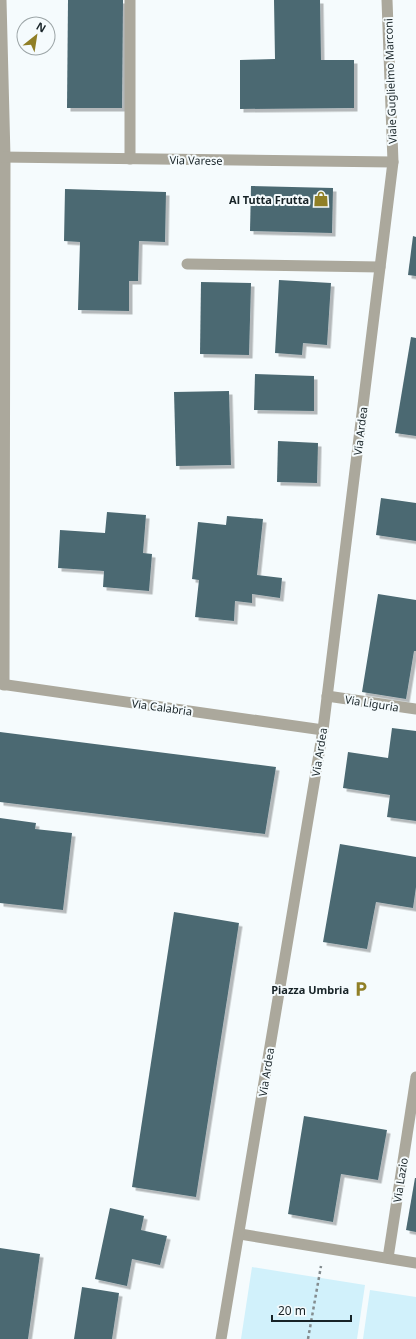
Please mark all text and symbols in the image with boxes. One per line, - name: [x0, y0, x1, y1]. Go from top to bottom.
- north arrow: [16, 16, 56, 56]
- text: N: [34, 18, 49, 36]
- street label: Viale Guglielmo Marconi: [380, 18, 400, 144]
- street label: Via Varese: [169, 152, 223, 168]
- shop icon: Al Tutta Frutta: [312, 190, 330, 208]
- place label: Al Tutta Frutta: [229, 192, 309, 207]
- street label: Via Ardea: [350, 406, 370, 456]
- street label: Via Liguria: [344, 691, 400, 715]
- street label: Via Calabria: [131, 695, 193, 719]
- street label: Via Ardea: [308, 727, 330, 777]
- parking icon: Piazza Umbria: [352, 980, 370, 998]
- place label: Piazza Umbria: [271, 982, 349, 997]
- street label: Via Ardea: [255, 1047, 277, 1097]
- street label: Via Lazio: [389, 1156, 411, 1203]
- scale bar: [272, 1297, 351, 1323]
- text: 20 m: [278, 1302, 306, 1319]

